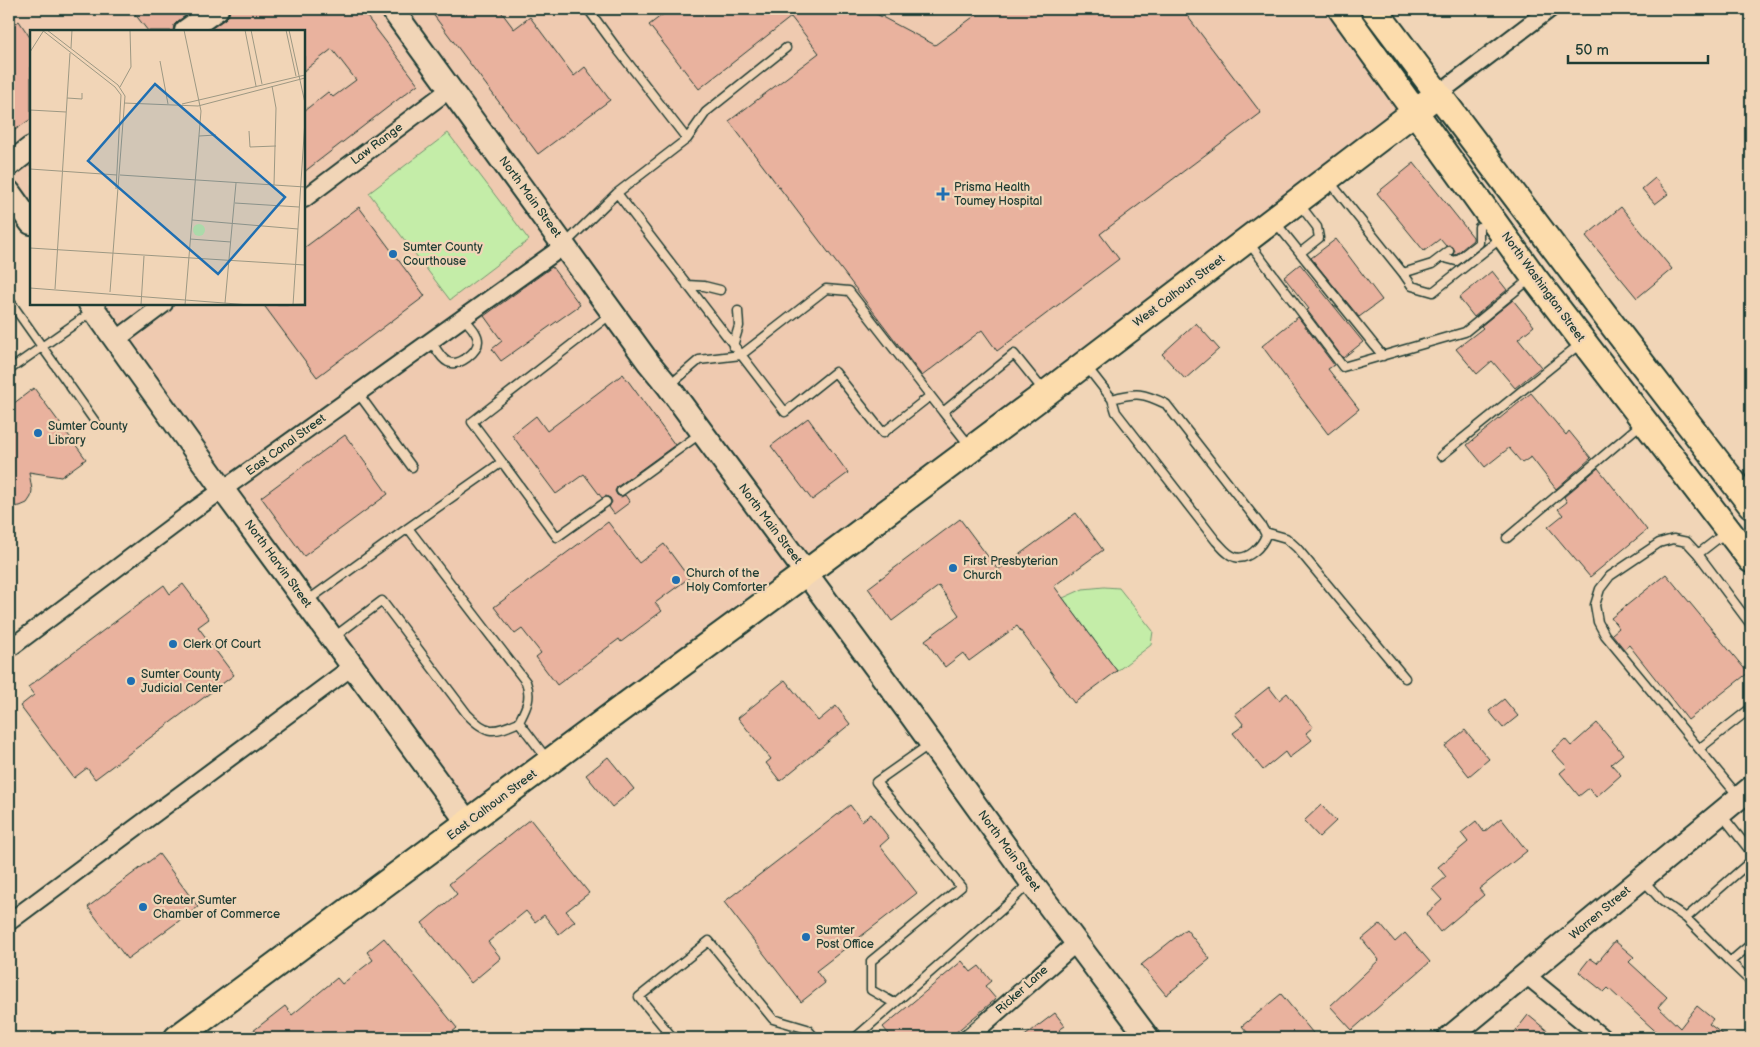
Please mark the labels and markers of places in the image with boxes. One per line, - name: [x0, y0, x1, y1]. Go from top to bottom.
- place label: Prisma Health Toumey Hospital: [954, 180, 1042, 209]
- marker: Prisma Health Toumey Hospital: [936, 187, 950, 201]
- place label: Sumter County Courthouse: [403, 240, 483, 269]
- marker: Sumter County Courthouse: [387, 248, 399, 260]
- place label: Sumter County Library: [48, 419, 128, 448]
- marker: Sumter County Library: [32, 427, 44, 439]
- place label: First Presbyterian Church: [963, 554, 1058, 583]
- marker: First Presbyterian Church: [947, 562, 959, 574]
- place label: Church of the Holy Comforter: [686, 566, 768, 595]
- marker: Church of the Holy Comforter: [670, 574, 682, 586]
- place label: Clerk Of Court: [183, 637, 261, 652]
- marker: Clerk Of Court: [167, 638, 179, 650]
- place label: Sumter County Judicial Center: [141, 667, 223, 696]
- marker: Sumter County Judicial Center: [125, 675, 137, 687]
- place label: Greater Sumter Chamber of Commerce: [153, 893, 280, 922]
- marker: Greater Sumter Chamber of Commerce: [137, 901, 149, 913]
- place label: Sumter Post Office: [816, 923, 874, 952]
- marker: Sumter Post Office: [800, 931, 812, 943]

